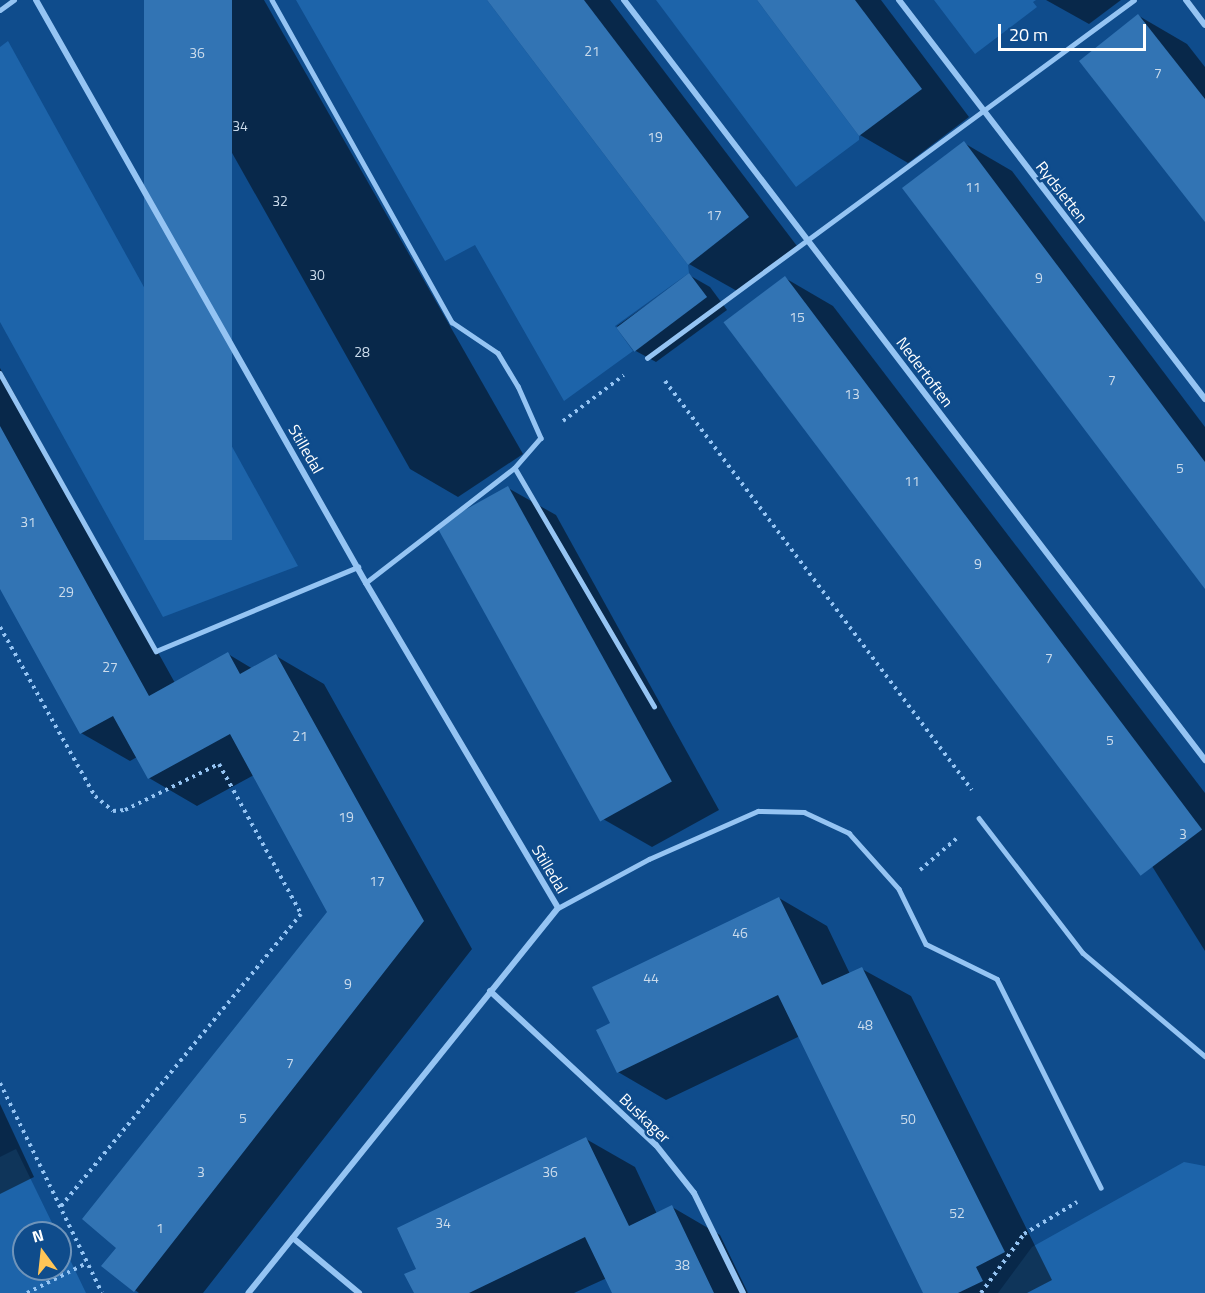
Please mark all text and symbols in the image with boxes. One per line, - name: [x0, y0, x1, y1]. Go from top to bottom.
- scale bar: [1001, 12, 1150, 50]
- text: 20 m: [1009, 21, 1048, 48]
- house number: 21: [584, 43, 600, 59]
- house number: 36: [189, 45, 205, 61]
- house number: 7: [1154, 65, 1162, 81]
- house number: 34: [232, 118, 248, 134]
- house number: 19: [647, 129, 663, 145]
- street label: Rydsletten: [1032, 157, 1092, 227]
- house number: 11: [965, 179, 981, 195]
- house number: 32: [272, 193, 288, 209]
- house number: 17: [706, 207, 722, 223]
- house number: 30: [309, 267, 325, 283]
- house number: 9: [1035, 270, 1043, 286]
- house number: 15: [789, 309, 805, 325]
- street label: Nedertoften: [892, 333, 958, 411]
- house number: 28: [354, 344, 370, 360]
- house number: 7: [1108, 372, 1116, 388]
- house number: 13: [844, 386, 860, 402]
- street label: Stilledal: [284, 421, 328, 477]
- house number: 5: [1176, 460, 1184, 476]
- house number: 11: [904, 473, 920, 489]
- house number: 31: [20, 514, 36, 530]
- house number: 9: [974, 556, 982, 572]
- house number: 29: [58, 584, 74, 600]
- house number: 7: [1045, 650, 1053, 666]
- house number: 27: [102, 659, 118, 675]
- house number: 21: [292, 728, 308, 744]
- house number: 5: [1106, 732, 1114, 748]
- house number: 19: [338, 809, 354, 825]
- house number: 3: [1179, 826, 1187, 842]
- street label: Stilledal: [528, 841, 572, 897]
- house number: 17: [369, 873, 385, 889]
- house number: 46: [732, 925, 748, 941]
- house number: 44: [643, 970, 659, 986]
- house number: 9: [344, 976, 352, 992]
- house number: 48: [857, 1017, 873, 1033]
- house number: 7: [286, 1055, 294, 1071]
- street label: Buskager: [616, 1089, 674, 1147]
- house number: 5: [239, 1110, 247, 1126]
- house number: 50: [900, 1111, 916, 1127]
- house number: 3: [197, 1164, 205, 1180]
- house number: 36: [542, 1164, 558, 1180]
- house number: 52: [949, 1205, 965, 1221]
- house number: 34: [435, 1215, 451, 1231]
- house number: 1: [156, 1220, 164, 1236]
- north arrow: [12, 1221, 72, 1281]
- text: N: [29, 1223, 46, 1249]
- house number: 38: [674, 1257, 690, 1273]

